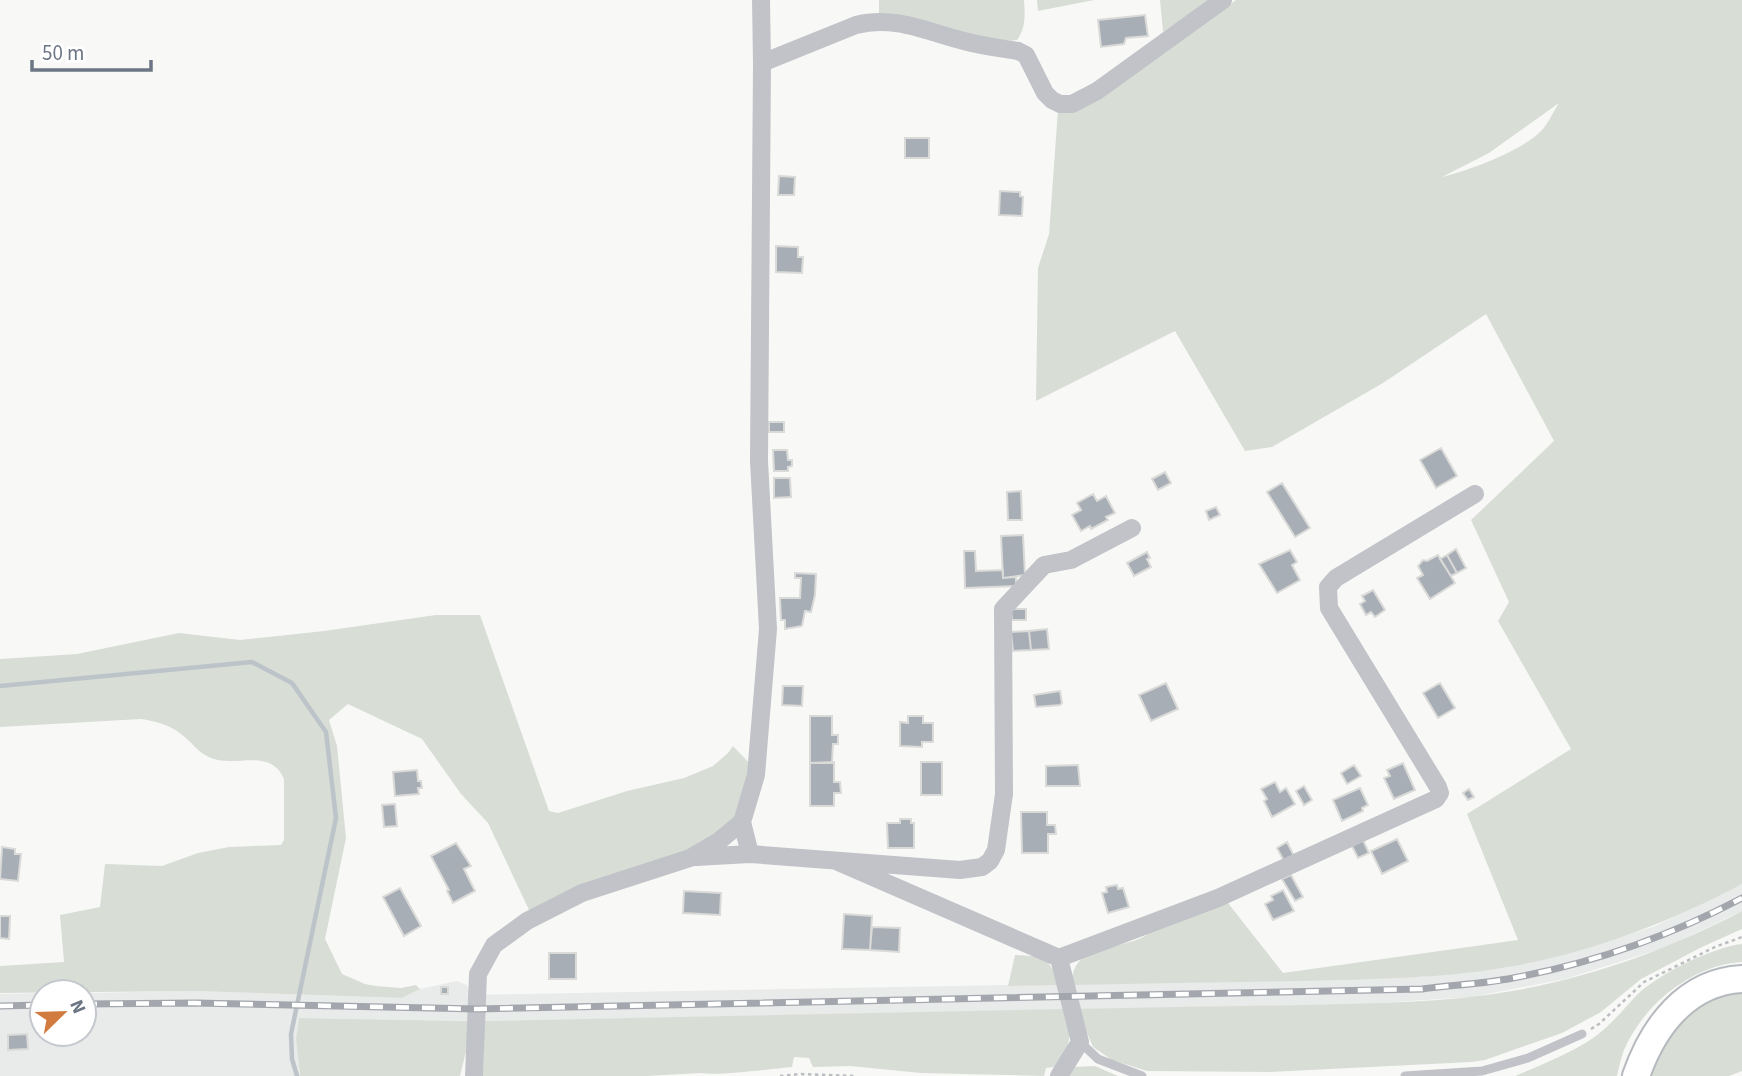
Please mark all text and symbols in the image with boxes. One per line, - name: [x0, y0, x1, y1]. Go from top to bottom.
- scale bar: [32, 28, 150, 72]
- text: 50 m: [42, 38, 84, 68]
- north arrow: [28, 978, 98, 1048]
- text: N: [62, 996, 92, 1018]

